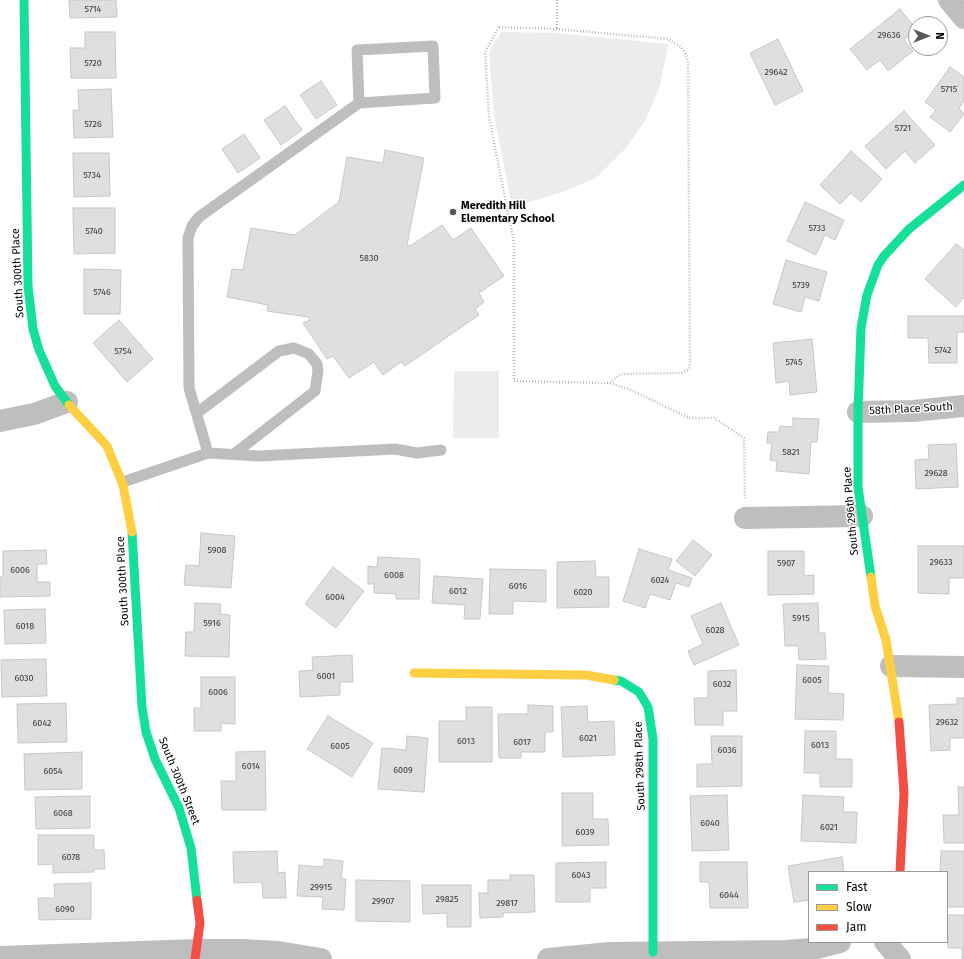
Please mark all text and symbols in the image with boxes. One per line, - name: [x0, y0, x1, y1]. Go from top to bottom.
- house number: 5714: [85, 4, 101, 14]
- north arrow: [908, 16, 948, 56]
- house number: 29636: [877, 30, 901, 40]
- text: N: [933, 32, 946, 40]
- house number: 5720: [84, 58, 102, 68]
- house number: 29642: [765, 67, 787, 77]
- house number: 5715: [941, 84, 957, 94]
- house number: 5726: [84, 119, 102, 129]
- house number: 5721: [895, 123, 911, 133]
- house number: 5734: [83, 170, 101, 180]
- place label: Meredith Hill Elementary School: [461, 199, 555, 225]
- marker: Meredith Hill Elementary School: [448, 207, 458, 217]
- house number: 5733: [808, 223, 826, 233]
- house number: 5740: [85, 226, 103, 236]
- street label: South 300th Place: [9, 228, 27, 318]
- house number: 5830: [360, 253, 378, 263]
- house number: 5739: [792, 280, 810, 290]
- house number: 5746: [93, 287, 111, 297]
- house number: 5742: [935, 345, 951, 355]
- house number: 5754: [114, 346, 132, 356]
- house number: 5745: [785, 357, 803, 367]
- street label: 58th Place South: [869, 400, 953, 418]
- house number: 5821: [782, 447, 800, 457]
- street label: South 296th Place: [841, 466, 861, 556]
- house number: 29628: [924, 468, 948, 478]
- street label: South 300th Place: [114, 536, 132, 626]
- house number: 5908: [207, 545, 227, 555]
- house number: 29633: [930, 557, 952, 567]
- house number: 5907: [777, 558, 795, 568]
- house number: 6006: [10, 565, 30, 575]
- house number: 6008: [384, 570, 404, 580]
- house number: 6024: [651, 575, 669, 585]
- house number: 6016: [509, 581, 527, 591]
- house number: 6012: [449, 586, 467, 596]
- house number: 6020: [573, 587, 593, 597]
- house number: 6004: [325, 592, 345, 602]
- house number: 5915: [792, 613, 810, 623]
- house number: 5916: [203, 618, 221, 628]
- house number: 6018: [16, 621, 34, 631]
- house number: 6028: [705, 625, 725, 635]
- house number: 6001: [317, 671, 335, 681]
- house number: 6030: [14, 673, 34, 683]
- house number: 6005: [802, 675, 822, 685]
- house number: 6032: [713, 679, 731, 689]
- house number: 6006: [208, 687, 228, 697]
- house number: 29632: [936, 717, 958, 727]
- house number: 6042: [33, 718, 51, 728]
- street label: South 298th Place: [632, 721, 648, 811]
- house number: 6021: [579, 733, 597, 743]
- street label: South 300th Street: [155, 735, 203, 827]
- house number: 6013: [457, 736, 475, 746]
- house number: 6017: [513, 737, 531, 747]
- house number: 6013: [811, 740, 829, 750]
- house number: 6005: [330, 741, 350, 751]
- house number: 6036: [717, 745, 737, 755]
- house number: 6014: [242, 761, 260, 771]
- house number: 6009: [393, 765, 413, 775]
- house number: 6054: [43, 766, 63, 776]
- house number: 6068: [53, 808, 73, 818]
- house number: 6040: [700, 818, 720, 828]
- house number: 6021: [820, 822, 838, 832]
- house number: 6039: [576, 827, 594, 837]
- house number: 6078: [62, 852, 80, 862]
- house number: 6043: [572, 870, 590, 880]
- legend: [808, 871, 948, 943]
- text: Fast: [846, 880, 868, 894]
- house number: 29915: [310, 882, 332, 892]
- house number: 6044: [719, 890, 739, 900]
- house number: 29825: [436, 894, 458, 904]
- house number: 29907: [372, 896, 394, 906]
- house number: 29817: [496, 898, 518, 908]
- text: Slow: [846, 900, 872, 914]
- house number: 6090: [55, 904, 75, 914]
- text: Jam: [846, 920, 866, 934]

